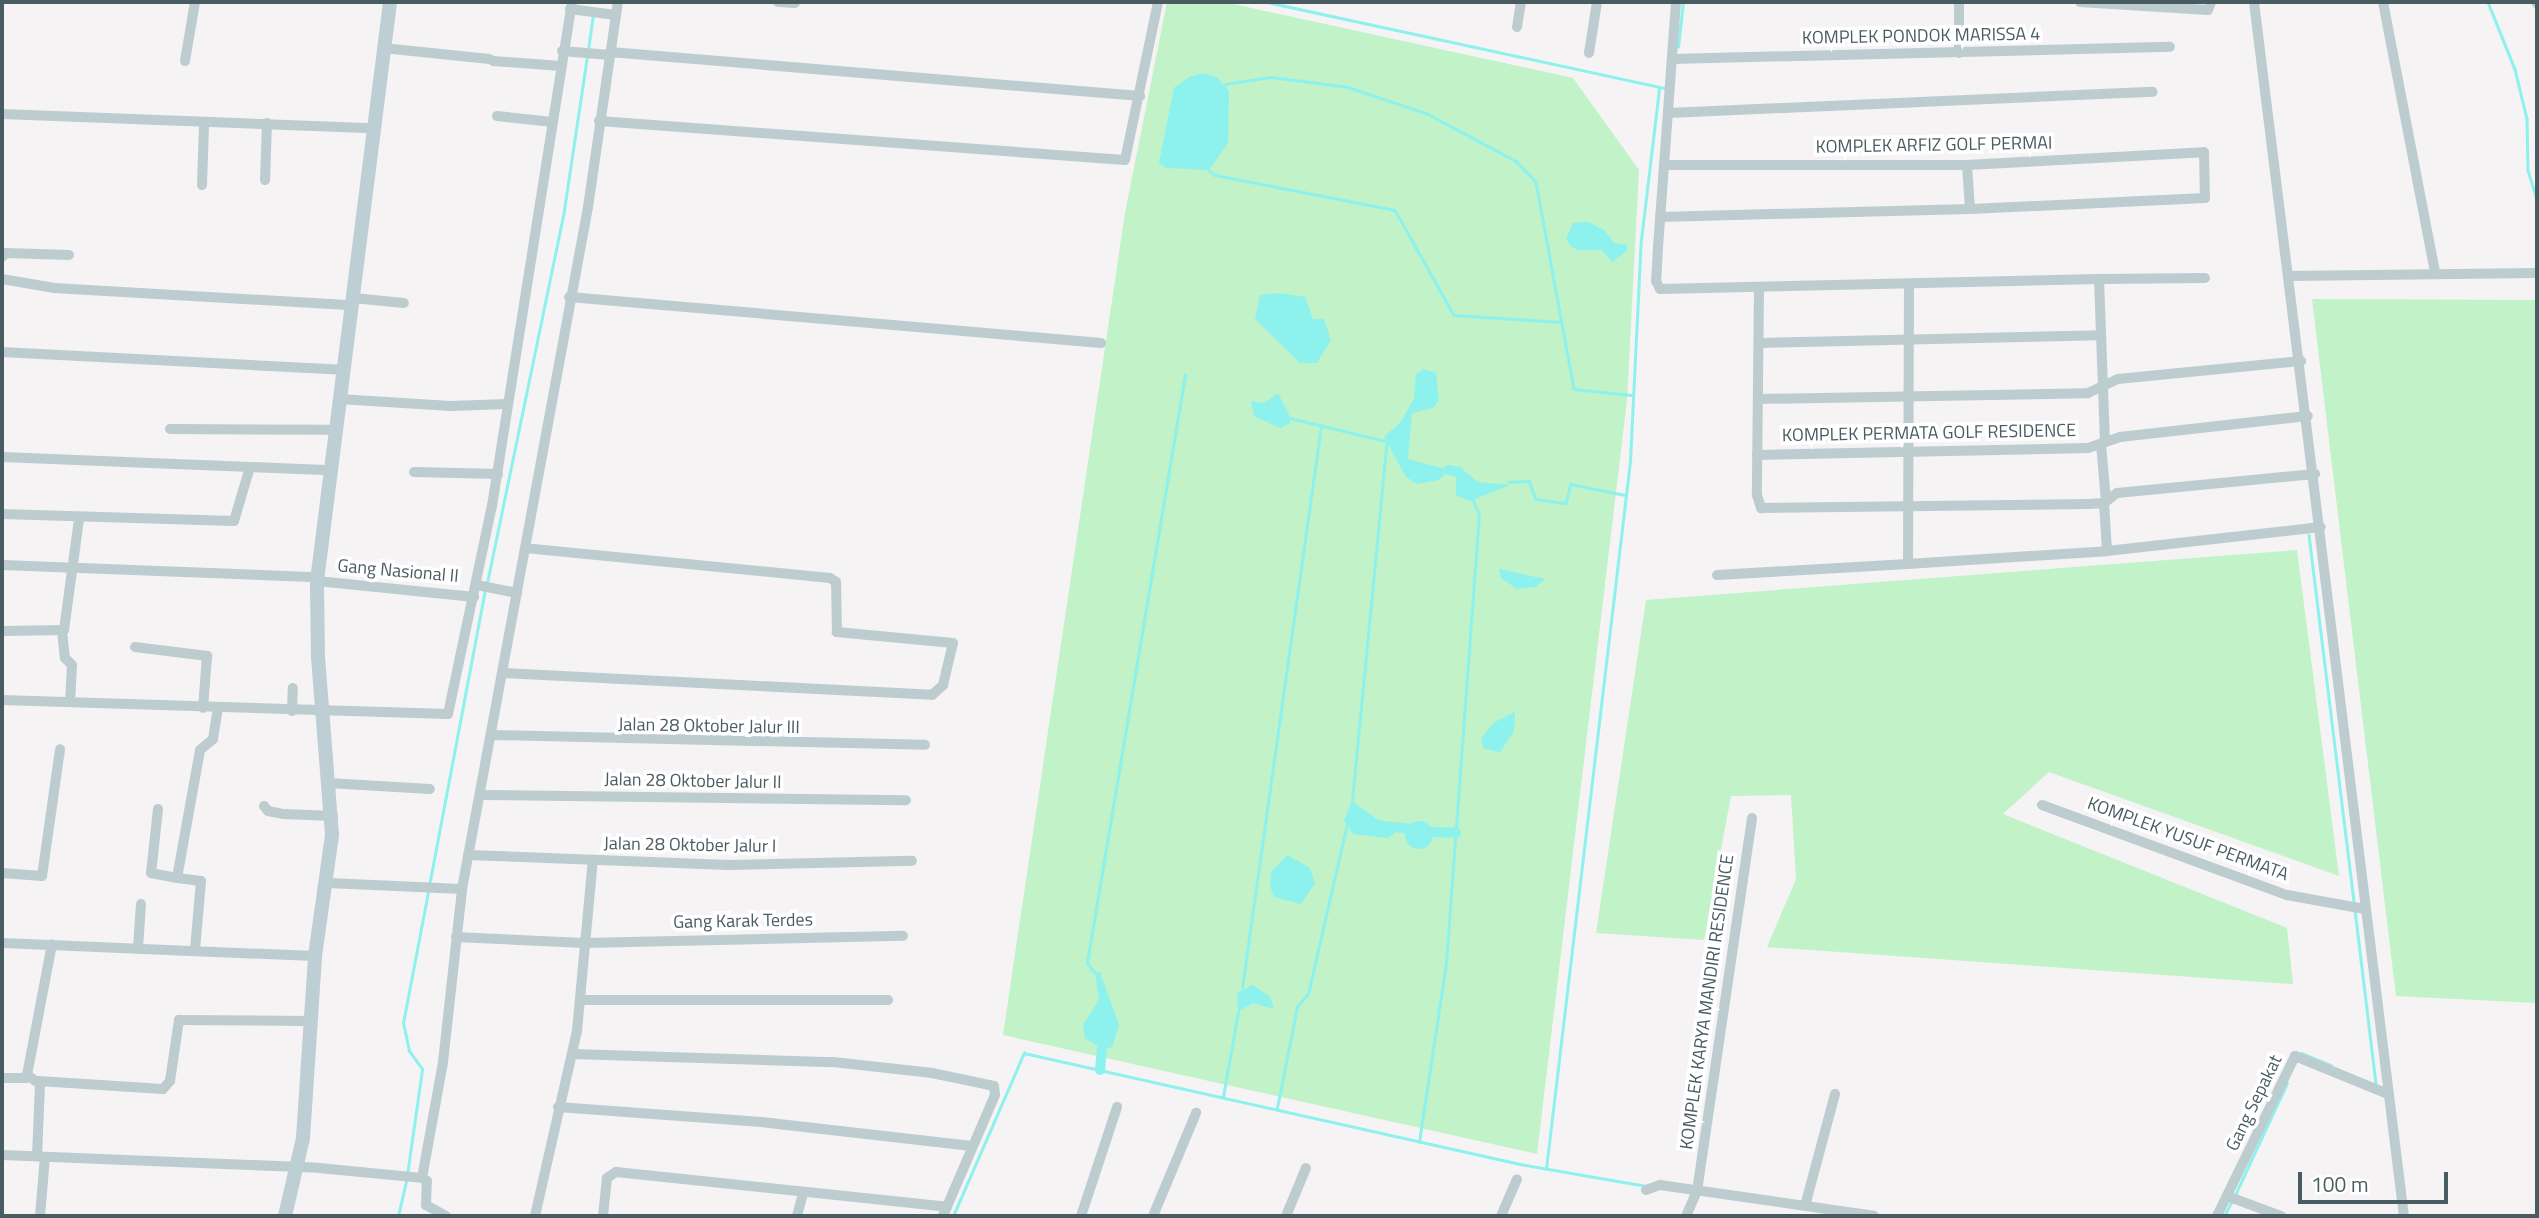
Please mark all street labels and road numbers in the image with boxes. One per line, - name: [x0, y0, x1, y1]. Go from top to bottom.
- street label: KOMPLEK PONDOK MARISSA 4: [1802, 23, 2040, 49]
- street label: KOMPLEK ARFIZ GOLF PERMAI: [1815, 132, 2053, 158]
- street label: KOMPLEK PERMATA GOLF RESIDENCE: [1782, 420, 2076, 446]
- street label: Gang Nasional II: [336, 555, 460, 587]
- street label: Jalan 28 Oktober Jalur III: [618, 714, 800, 738]
- street label: Jalan 28 Oktober Jalur II: [604, 769, 782, 793]
- street label: KOMPLEK YUSUF PERMATA: [2084, 793, 2292, 885]
- street label: Jalan 28 Oktober Jalur I: [603, 833, 777, 857]
- street label: KOMPLEK KARYA MANDIRI RESIDENCE: [1676, 853, 1738, 1151]
- street label: Gang Karak Terdes: [673, 909, 813, 933]
- street label: Gang Sepakat: [2221, 1051, 2287, 1155]

